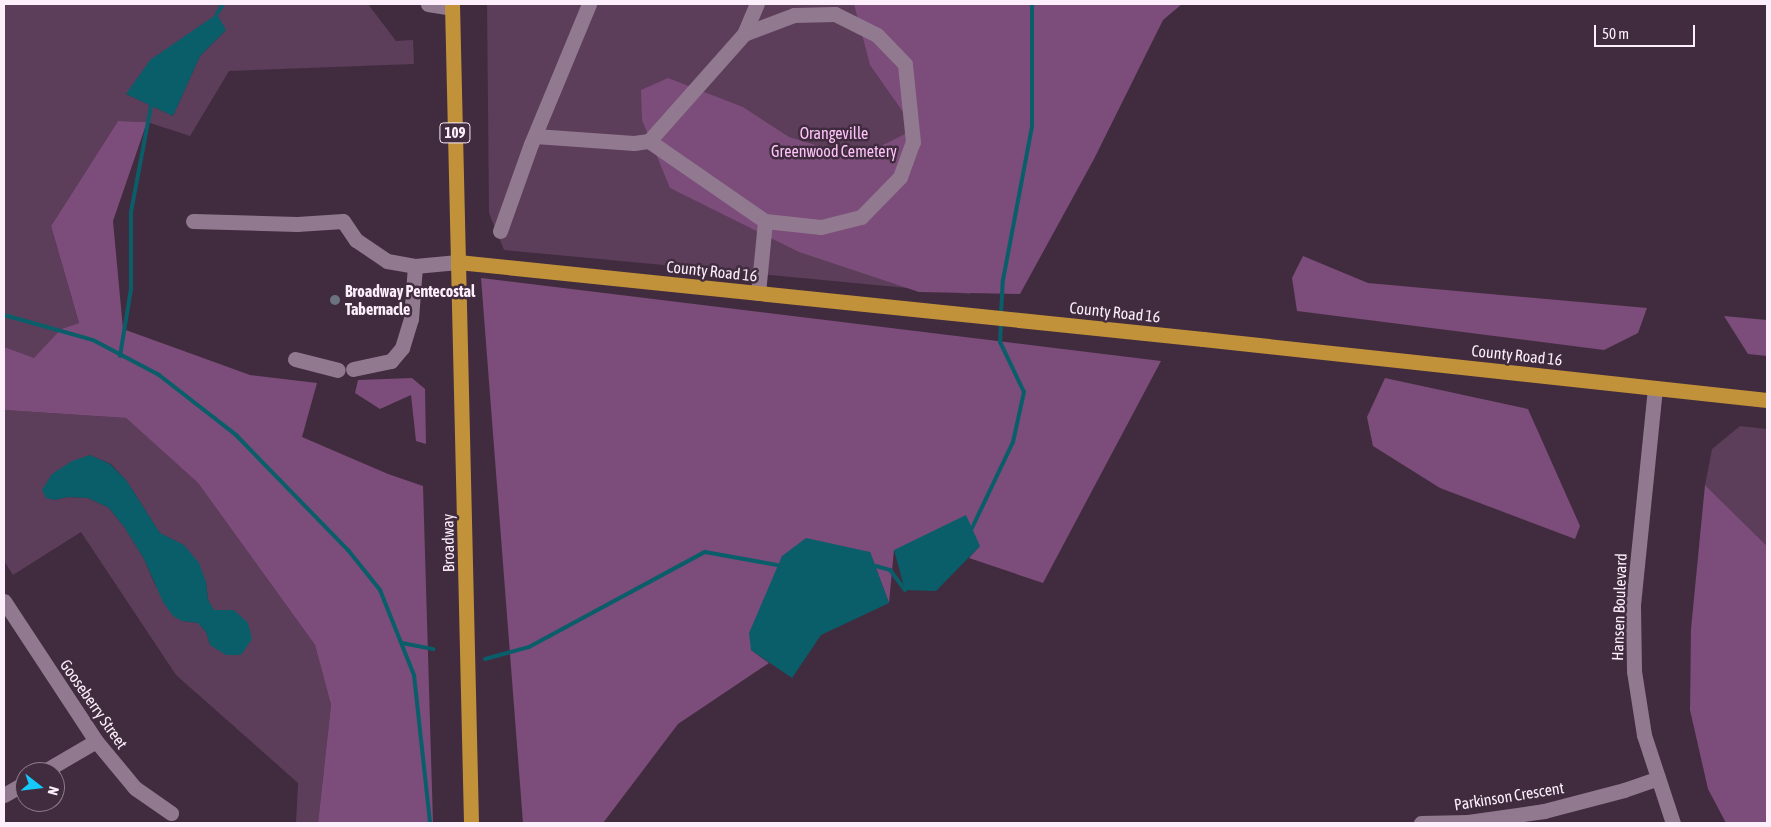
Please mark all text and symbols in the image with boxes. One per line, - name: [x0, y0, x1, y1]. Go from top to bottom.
- scale bar: [1596, 15, 1697, 47]
- text: 50 m: [1602, 25, 1629, 42]
- road number: 109: [439, 120, 471, 146]
- park label: Orangeville Greenwood Cemetery: [771, 123, 897, 161]
- street label: County Road 16: [666, 257, 758, 285]
- place label: Broadway Pentecostal Tabernacle: [345, 281, 475, 319]
- marker: Broadway Pentecostal Tabernacle: [329, 294, 341, 306]
- street label: County Road 16: [1069, 298, 1161, 326]
- street label: County Road 16: [1471, 341, 1563, 369]
- street label: Broadway: [438, 514, 458, 572]
- street label: Hansen Boulevard: [1608, 553, 1630, 661]
- street label: Gooseberry Street: [56, 656, 132, 752]
- north arrow: [15, 762, 65, 812]
- street label: Parkinson Crescent: [1453, 778, 1565, 814]
- text: N: [45, 785, 62, 797]

